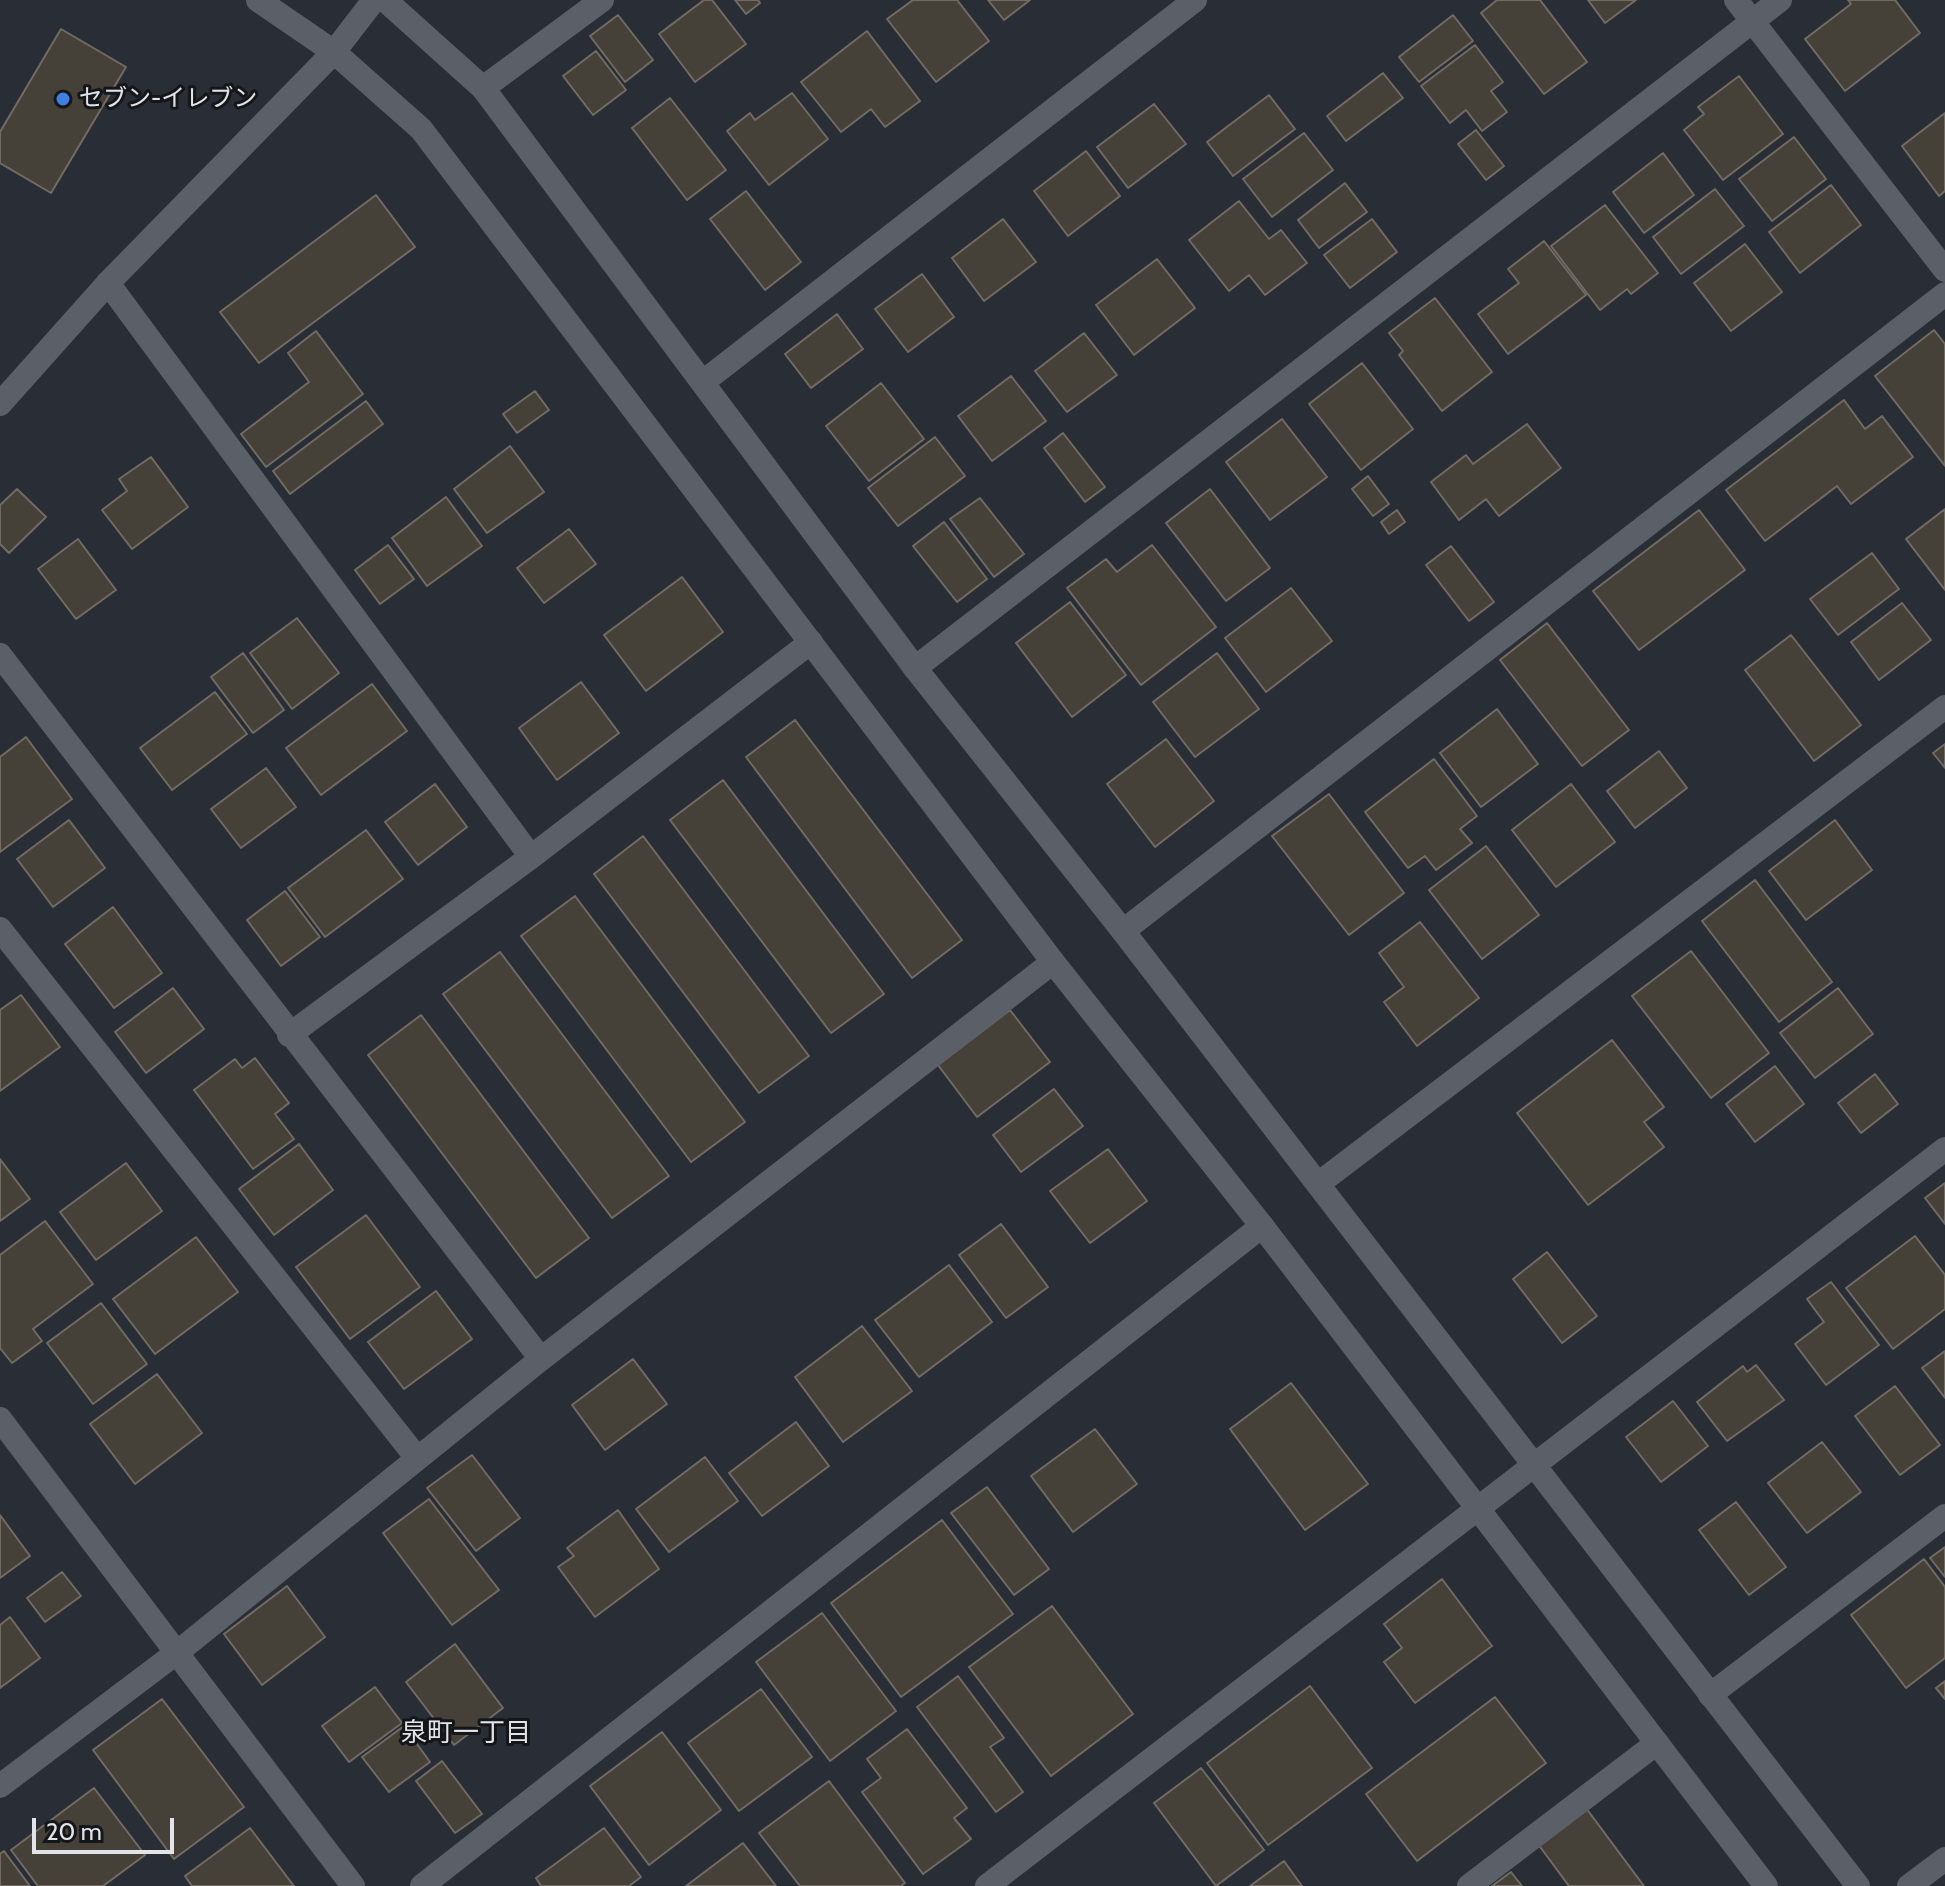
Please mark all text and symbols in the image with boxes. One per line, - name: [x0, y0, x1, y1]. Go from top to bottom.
- place label: セブン-イレブン: [79, 85, 257, 113]
- marker: セブン-イレブン: [54, 90, 72, 108]
- district label: 泉町一丁目: [401, 1717, 531, 1749]
- scale bar: [36, 1802, 178, 1852]
- text: 20 m: [46, 1817, 102, 1846]

